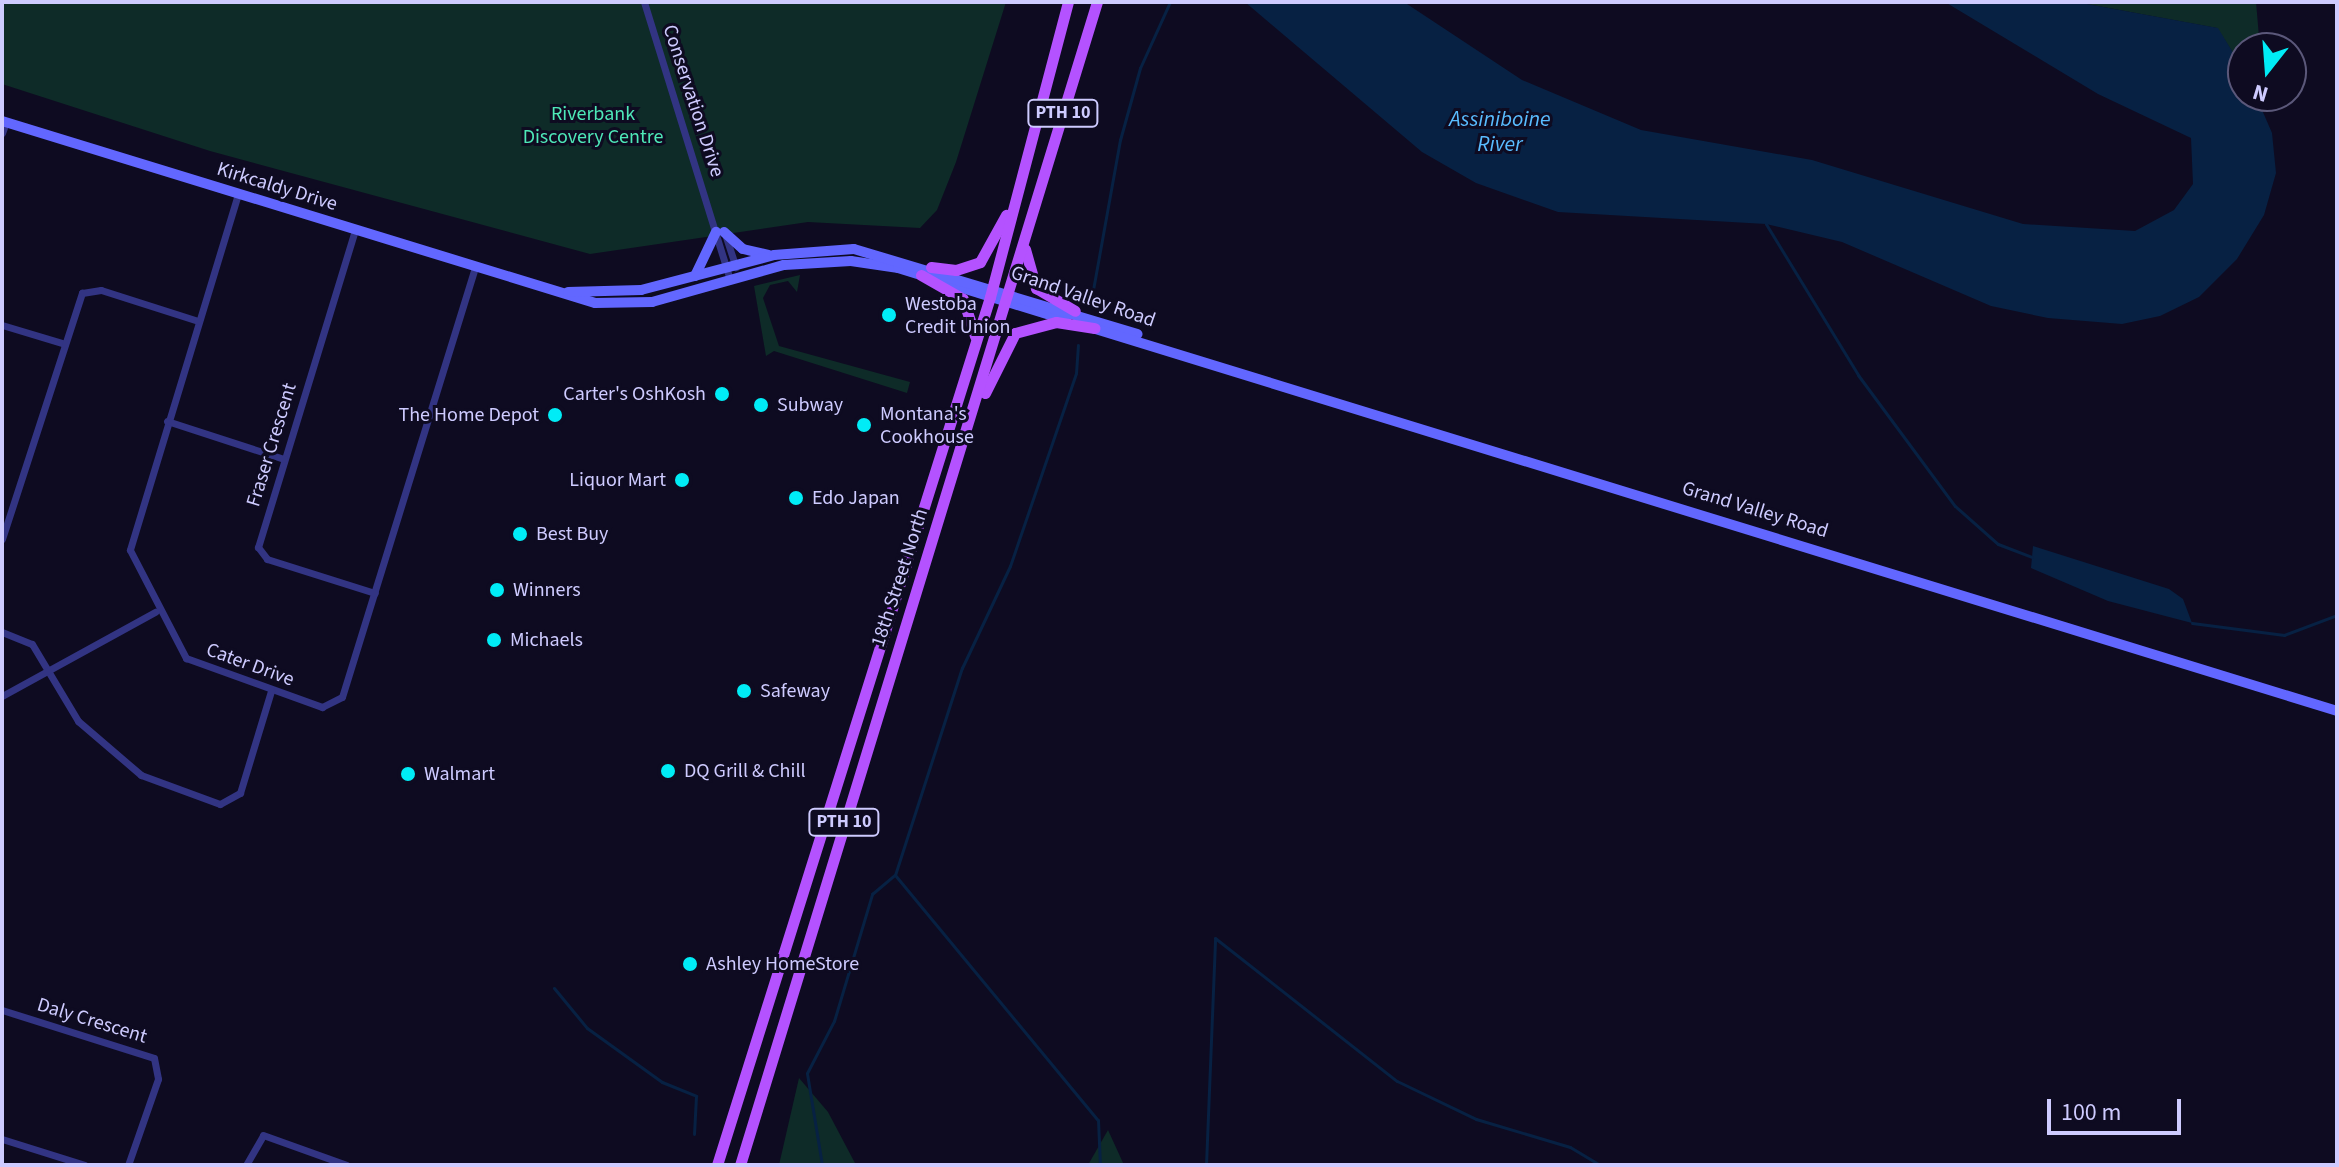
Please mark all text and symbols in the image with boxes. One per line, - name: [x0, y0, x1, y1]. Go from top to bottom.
- street label: Conservation Drive: [657, 22, 729, 180]
- north arrow: [2227, 32, 2307, 112]
- text: N: [2249, 76, 2272, 110]
- road number: PTH 10: [1027, 99, 1099, 127]
- park label: Riverbank Discovery Centre: [523, 103, 663, 150]
- water label: Assiniboine River: [1449, 106, 1551, 158]
- street label: Kirkcaldy Drive: [214, 157, 340, 217]
- street label: Grand Valley Road: [1008, 261, 1158, 333]
- place label: Westoba Credit Union: [905, 292, 1010, 339]
- marker: Westoba Credit Union: [880, 306, 898, 324]
- street label: Fraser Crescent: [242, 380, 302, 510]
- place label: Carter's OshKosh: [563, 382, 706, 406]
- marker: Carter's OshKosh: [713, 385, 731, 403]
- place label: Subway: [777, 393, 843, 417]
- marker: Subway: [752, 396, 770, 414]
- place label: Montana's Cookhouse: [880, 402, 974, 449]
- place label: The Home Depot: [399, 403, 539, 427]
- marker: The Home Depot: [546, 406, 564, 424]
- marker: Montana's Cookhouse: [855, 416, 873, 434]
- place label: Liquor Mart: [569, 468, 666, 492]
- marker: Liquor Mart: [673, 471, 691, 489]
- street label: Grand Valley Road: [1679, 476, 1831, 544]
- place label: Edo Japan: [812, 486, 900, 510]
- marker: Edo Japan: [787, 489, 805, 507]
- street label: 18th Street North: [866, 506, 934, 650]
- place label: Best Buy: [536, 522, 608, 546]
- marker: Best Buy: [511, 525, 529, 543]
- place label: Winners: [513, 578, 581, 602]
- marker: Winners: [488, 581, 506, 599]
- place label: Michaels: [510, 628, 583, 652]
- marker: Michaels: [485, 631, 503, 649]
- street label: Cater Drive: [203, 638, 297, 692]
- place label: Safeway: [760, 679, 830, 703]
- marker: Safeway: [735, 682, 753, 700]
- place label: DQ Grill & Chill: [684, 759, 806, 783]
- place label: Walmart: [424, 762, 495, 786]
- marker: DQ Grill & Chill: [659, 762, 677, 780]
- marker: Walmart: [399, 765, 417, 783]
- road number: PTH 10: [808, 808, 880, 836]
- place label: Ashley HomeStore: [706, 952, 859, 976]
- marker: Ashley HomeStore: [681, 955, 699, 973]
- street label: Daly Crescent: [34, 993, 150, 1049]
- scale bar: [2051, 1083, 2185, 1133]
- text: 100 m: [2061, 1095, 2121, 1130]

